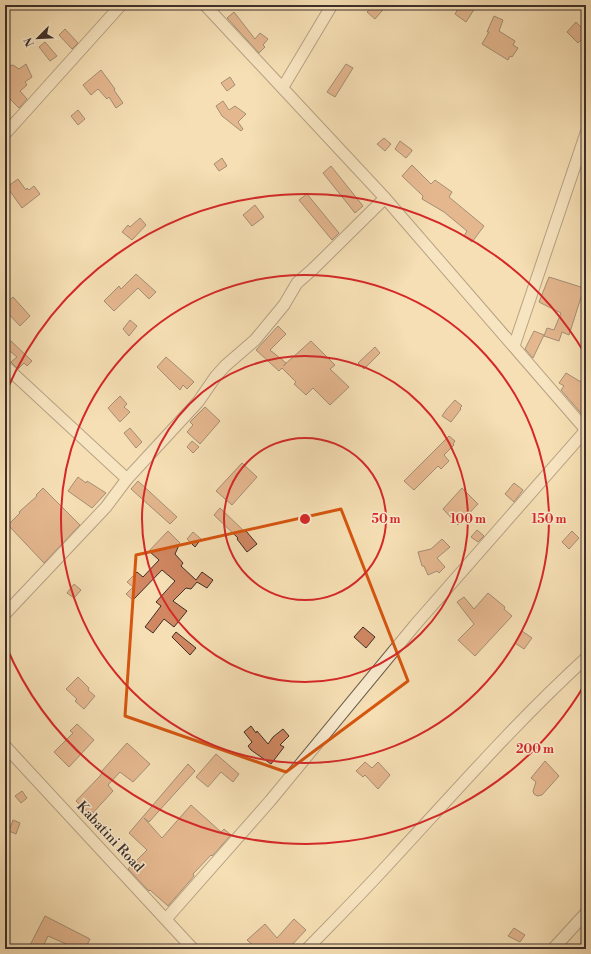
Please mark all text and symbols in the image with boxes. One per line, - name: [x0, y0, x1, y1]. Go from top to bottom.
- north arrow: [18, 18, 58, 58]
- text: N: [21, 35, 38, 48]
- centre of rings: [298, 512, 312, 526]
- text: 50 m: [371, 512, 401, 527]
- text: 100 m: [450, 512, 486, 527]
- text: 150 m: [532, 512, 566, 527]
- text: 200 m: [516, 742, 554, 757]
- street label: Kabatini Road: [72, 798, 148, 876]

